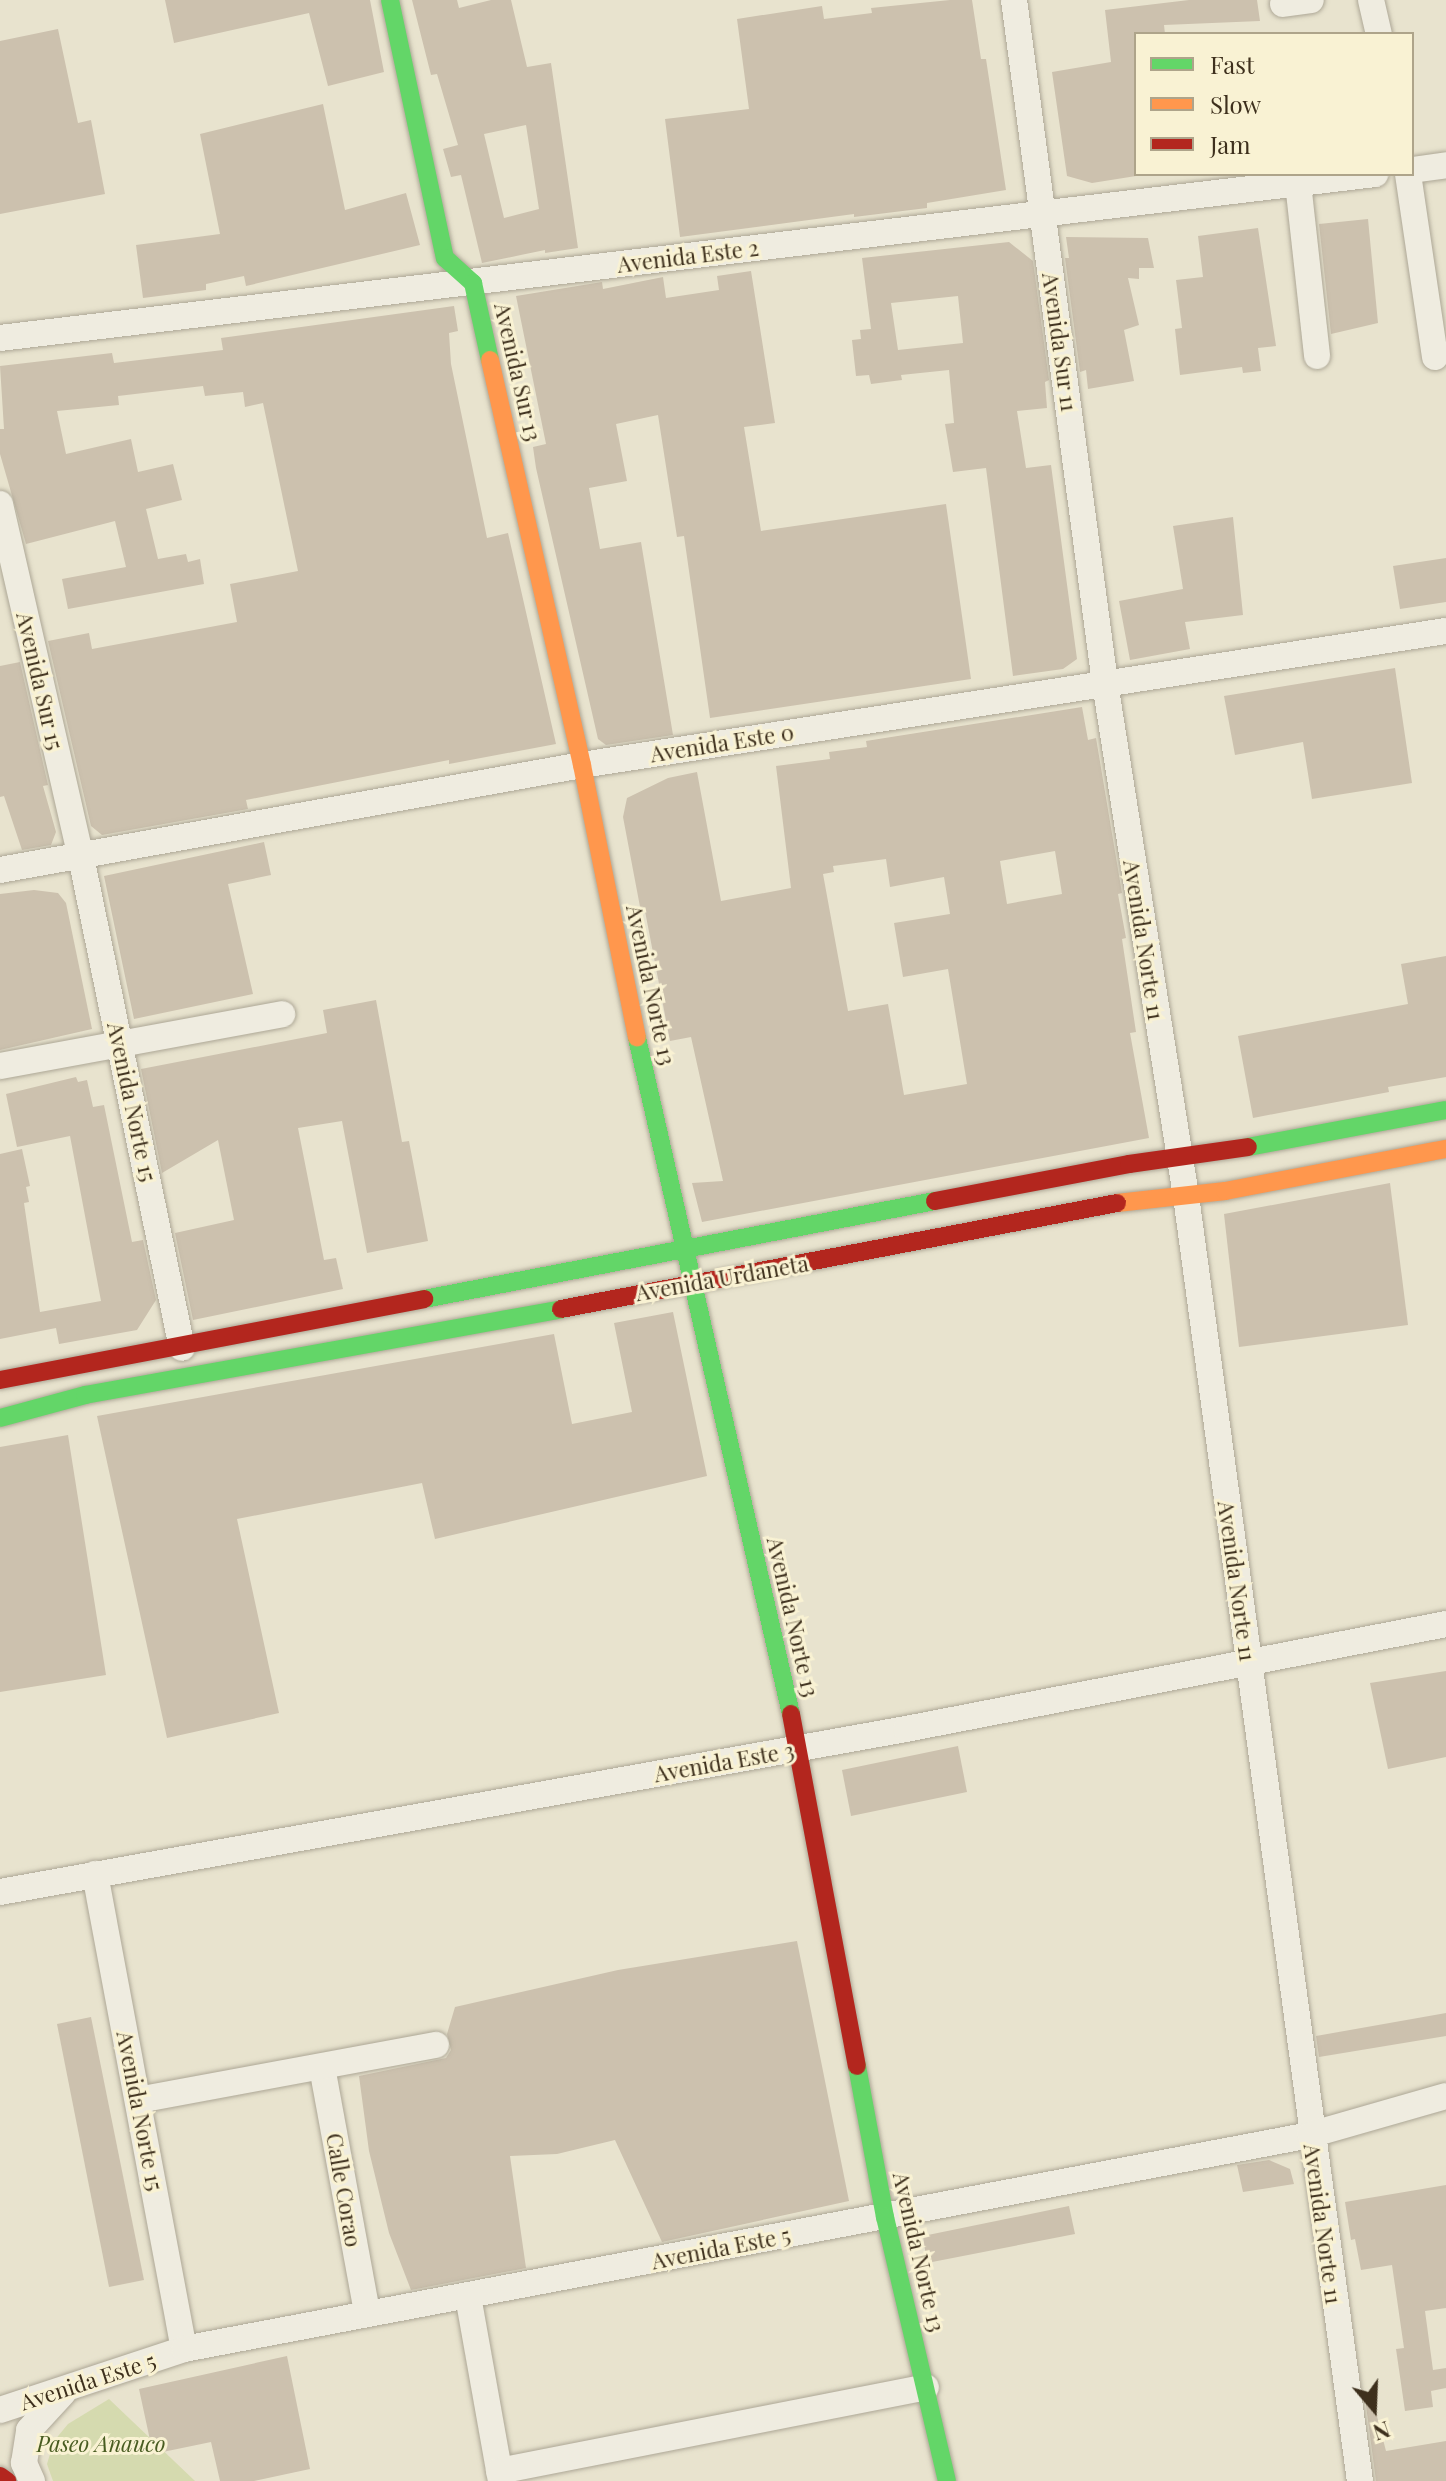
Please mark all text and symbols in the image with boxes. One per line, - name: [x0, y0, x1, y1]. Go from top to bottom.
- legend: [1134, 32, 1414, 176]
- text: Fast: [1210, 48, 1255, 80]
- text: Slow: [1210, 88, 1261, 120]
- text: Jam: [1210, 128, 1251, 160]
- street label: Avenida Este 2: [616, 234, 760, 278]
- street label: Avenida Sur 11: [1037, 271, 1083, 413]
- street label: Avenida Sur 13: [489, 300, 547, 444]
- street label: Avenida Sur 15: [11, 609, 69, 753]
- street label: Avenida Este 0: [648, 719, 796, 767]
- street label: Avenida Norte 11: [1118, 858, 1170, 1022]
- street label: Avenida Norte 13: [621, 902, 681, 1068]
- street label: Avenida Norte 15: [102, 1020, 162, 1184]
- street label: Avenida Urdaneta: [633, 1250, 811, 1306]
- street label: Avenida Norte 11: [1213, 1499, 1261, 1663]
- street label: Avenida Norte 13: [762, 1534, 824, 1700]
- street label: Avenida Este 3: [652, 1737, 796, 1787]
- street label: Avenida Norte 15: [112, 2029, 168, 2193]
- street label: Calle Corao: [321, 2131, 367, 2249]
- street label: Avenida Norte 11: [1299, 2142, 1347, 2306]
- street label: Avenida Norte 13: [888, 2169, 950, 2335]
- street label: Avenida Este 5: [649, 2222, 793, 2274]
- street label: Avenida Este 5: [17, 2347, 159, 2415]
- north arrow: [1334, 2369, 1414, 2449]
- text: N: [1369, 2415, 1394, 2448]
- park label: Paseo Anauco: [36, 2431, 166, 2457]

